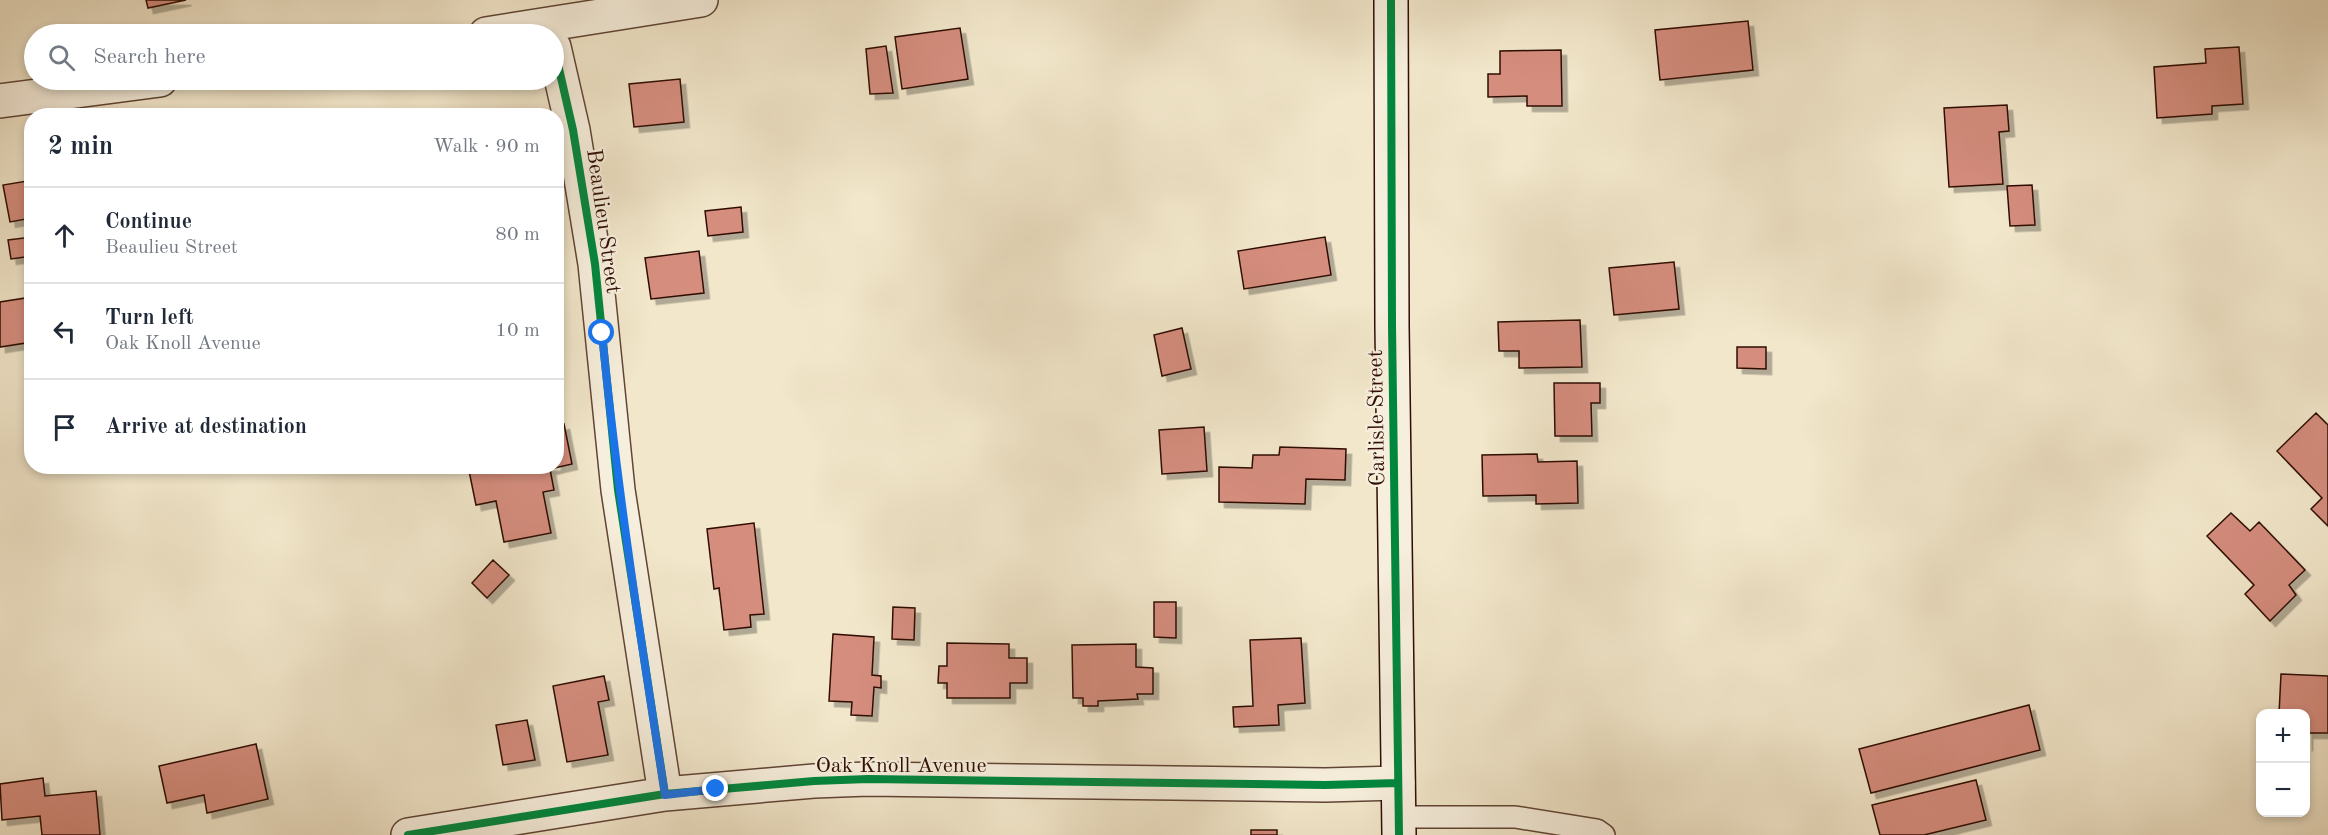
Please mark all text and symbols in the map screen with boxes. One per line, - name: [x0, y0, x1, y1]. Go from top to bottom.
- search box: [24, 24, 564, 90]
- icon: search: [45, 41, 78, 74]
- text: Search here: [93, 46, 206, 68]
- text: 2 min: [48, 134, 113, 160]
- text: Walk · 90 m: [433, 137, 540, 157]
- street label: Beaulieu Street: [582, 147, 624, 295]
- text: Continue: [105, 211, 192, 233]
- icon: ahead: [48, 219, 81, 252]
- text: 80 m: [495, 225, 540, 245]
- text: Beaulieu Street: [105, 238, 238, 258]
- text: Turn left: [105, 307, 194, 329]
- icon: left: [48, 315, 81, 348]
- route start: [588, 319, 614, 345]
- text: 10 m: [495, 321, 540, 341]
- text: Oak Knoll Avenue: [105, 334, 261, 354]
- street label: Carlisle Street: [1365, 349, 1389, 486]
- icon: arrive: [48, 411, 81, 444]
- text: Arrive at destination: [105, 416, 307, 438]
- map controls: [2256, 709, 2310, 817]
- button: +: [2256, 709, 2310, 763]
- street label: Oak Knoll Avenue: [815, 755, 987, 777]
- button: −: [2256, 763, 2310, 817]
- route end: [702, 775, 728, 801]

